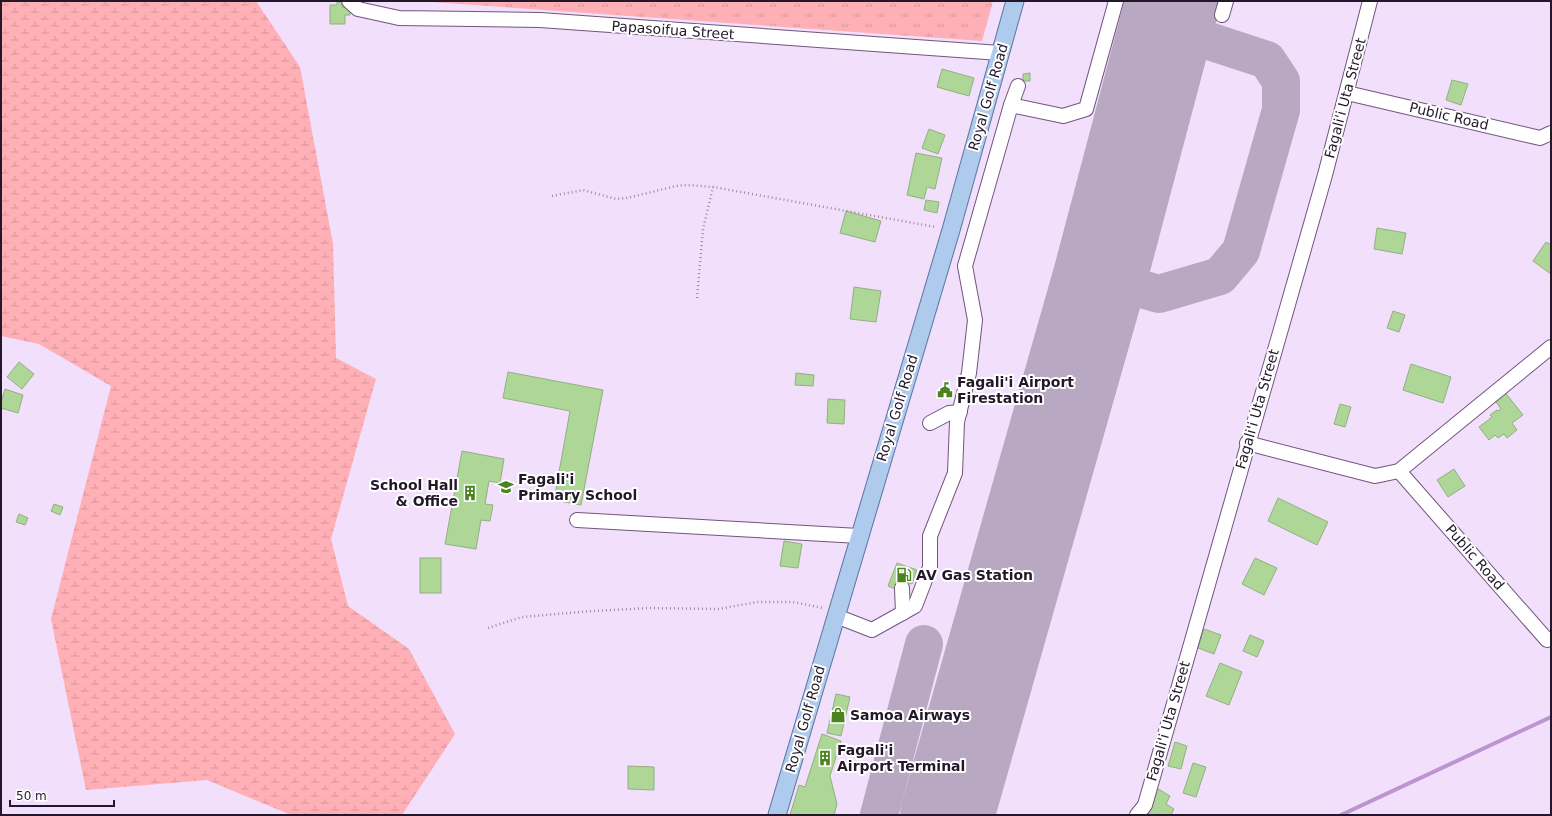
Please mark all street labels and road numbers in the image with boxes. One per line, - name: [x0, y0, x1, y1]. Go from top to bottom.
- street label: Papasoifua Street: [611, 18, 735, 42]
- street label: Fagali'i Uta Street: [1321, 36, 1369, 160]
- street label: Royal Golf Road: [965, 42, 1011, 152]
- street label: Public Road: [1408, 99, 1490, 133]
- street label: Fagali'i Uta Street: [1232, 347, 1282, 471]
- street label: Royal Golf Road: [873, 353, 921, 463]
- street label: Public Road: [1442, 521, 1508, 593]
- street label: Fagali'i Uta Street: [1143, 659, 1193, 783]
- street label: Royal Golf Road: [782, 664, 828, 774]

